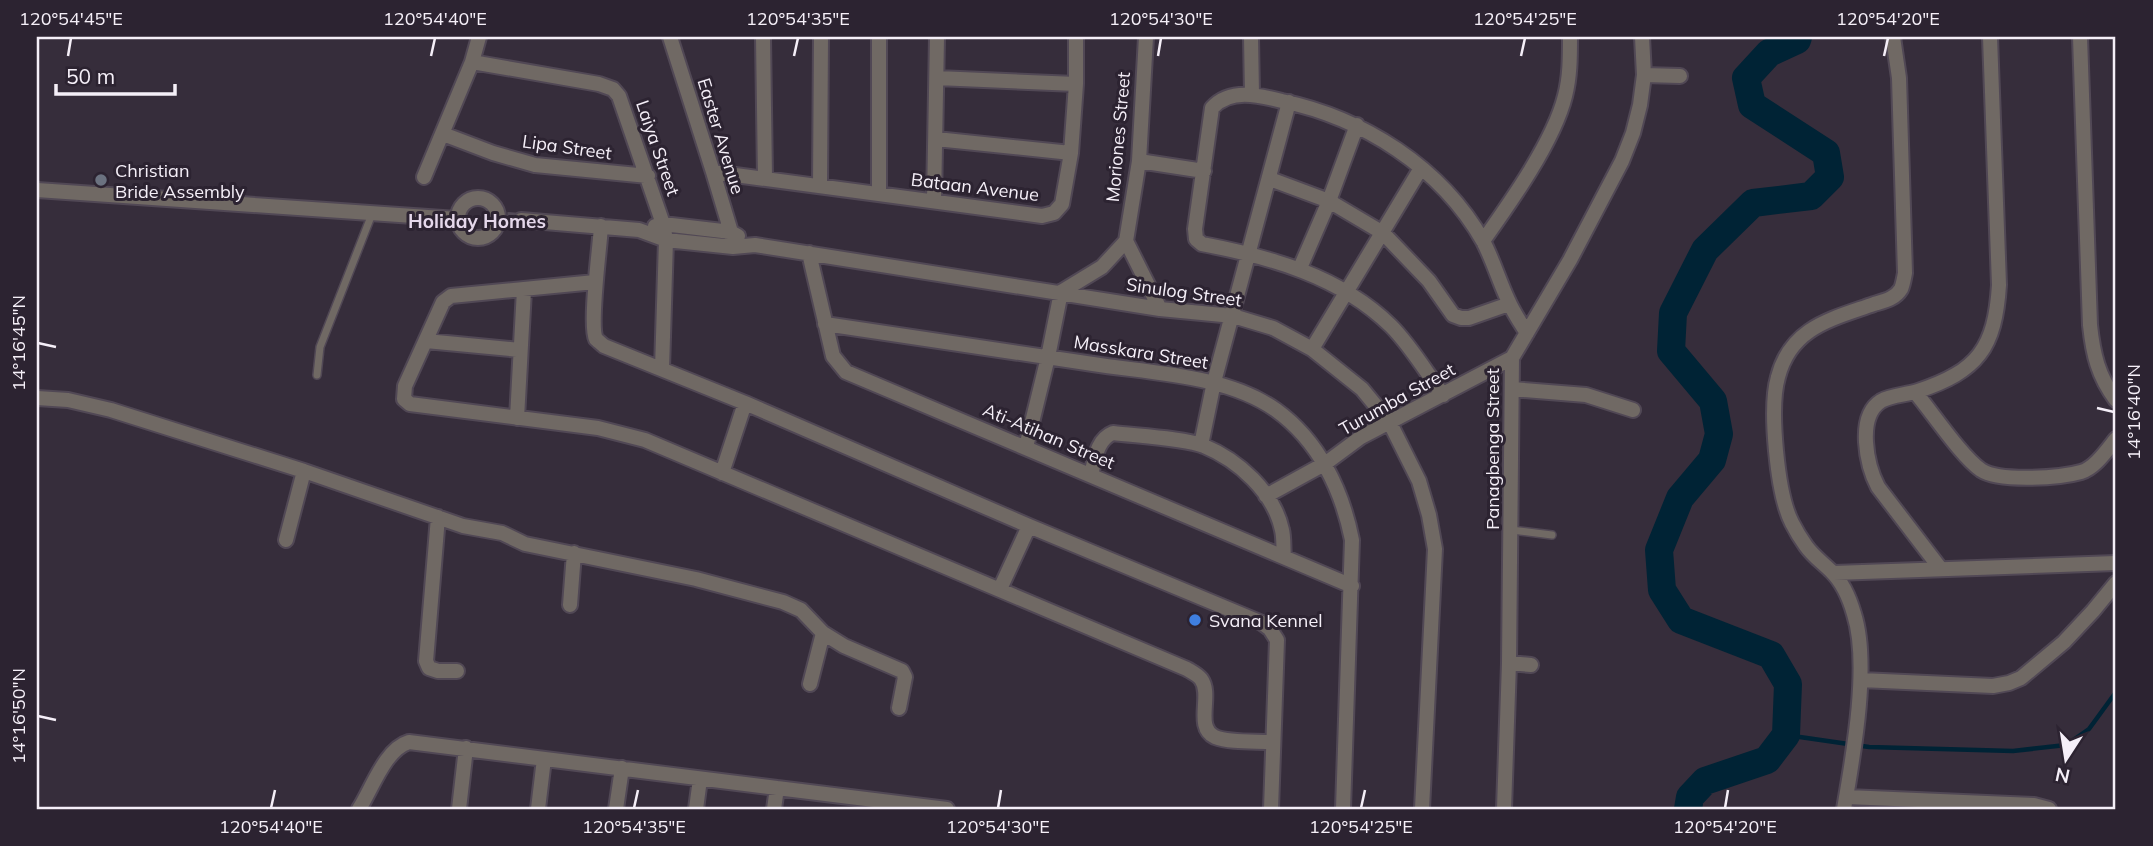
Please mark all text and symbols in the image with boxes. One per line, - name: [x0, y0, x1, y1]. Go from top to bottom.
- text: 120°54'45"E: [19, 7, 123, 30]
- text: 120°54'40"E: [383, 7, 487, 30]
- text: 120°54'35"E: [746, 7, 850, 30]
- text: 120°54'30"E: [1109, 7, 1213, 30]
- text: 120°54'25"E: [1473, 7, 1577, 30]
- text: 120°54'20"E: [1836, 7, 1940, 30]
- scale bar: [56, 52, 175, 96]
- text: 50 m: [66, 63, 115, 89]
- street label: Moriones Street: [1101, 71, 1135, 203]
- street label: Easter Avenue: [692, 75, 750, 197]
- street label: Laiya Street: [631, 97, 685, 199]
- street label: Lipa Street: [521, 129, 613, 165]
- place label: Christian Bride Assembly: [115, 159, 245, 203]
- street label: Bataan Avenue: [910, 168, 1040, 206]
- marker: Christian Bride Assembly: [93, 172, 109, 188]
- district label: Holiday Homes: [408, 209, 546, 233]
- street label: Sinulog Street: [1125, 273, 1243, 311]
- text: 14°16'45"N: [7, 295, 30, 391]
- street label: Masskara Street: [1072, 330, 1210, 374]
- street label: Turumba Street: [1335, 358, 1459, 440]
- text: 14°16'40"N: [2122, 364, 2145, 460]
- street label: Panagbenga Street: [1481, 368, 1504, 530]
- street label: Ati-Atihan Street: [980, 398, 1118, 474]
- place label: Svana Kennel: [1209, 609, 1323, 632]
- marker: Svana Kennel: [1187, 612, 1203, 628]
- text: 14°16'50"N: [7, 668, 30, 764]
- north arrow: [2030, 724, 2100, 794]
- text: N: [2053, 762, 2072, 789]
- text: 120°54'40"E: [219, 815, 323, 838]
- text: 120°54'35"E: [582, 815, 686, 838]
- text: 120°54'30"E: [946, 815, 1050, 838]
- text: 120°54'25"E: [1309, 815, 1413, 838]
- text: 120°54'20"E: [1673, 815, 1777, 838]

